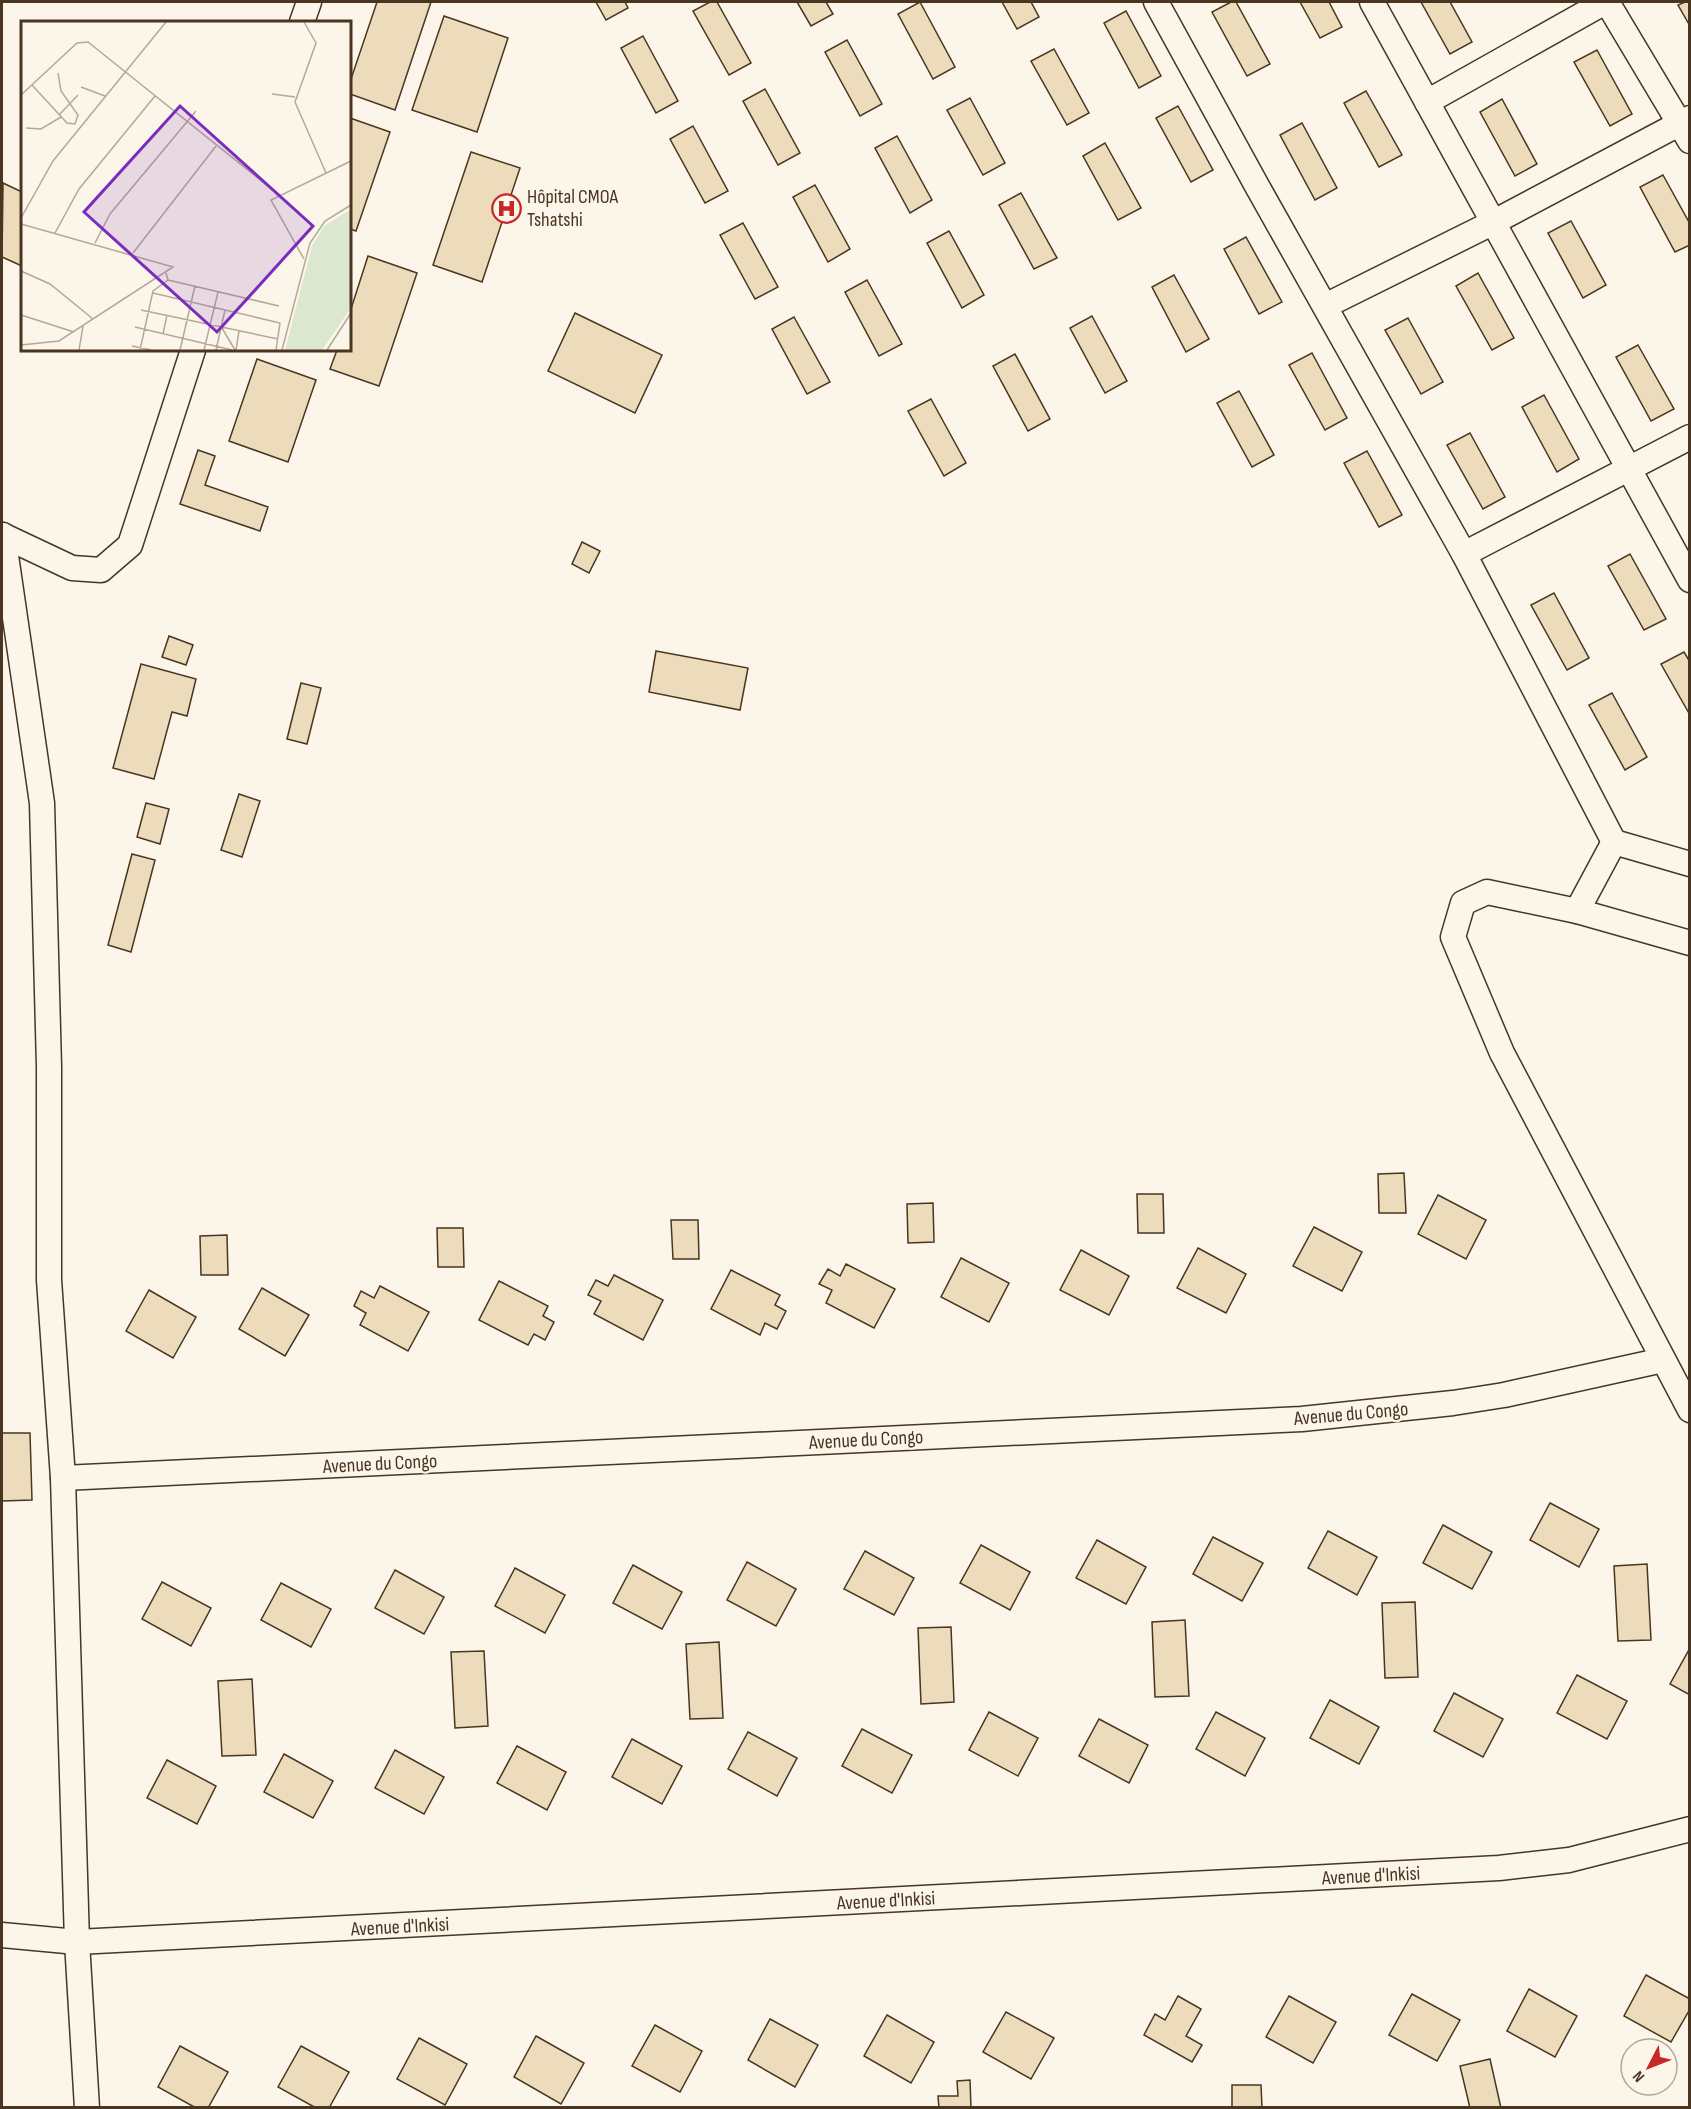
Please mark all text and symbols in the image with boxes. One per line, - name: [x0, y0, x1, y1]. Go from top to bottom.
- inset map: [21, 21, 351, 351]
- place label: Hôpital CMOA Tshatshi: [527, 185, 618, 232]
- hospital icon: Hôpital CMOA Tshatshi: [490, 192, 522, 224]
- street label: Avenue du Congo: [1292, 1397, 1409, 1431]
- street label: Avenue du Congo: [807, 1425, 924, 1455]
- street label: Avenue du Congo: [321, 1449, 438, 1479]
- street label: Avenue d'Inkisi: [1320, 1861, 1421, 1891]
- street label: Avenue d'Inkisi: [835, 1886, 936, 1916]
- street label: Avenue d'Inkisi: [349, 1912, 450, 1942]
- north arrow: [1619, 2037, 1679, 2097]
- text: N: [1629, 2067, 1649, 2086]

